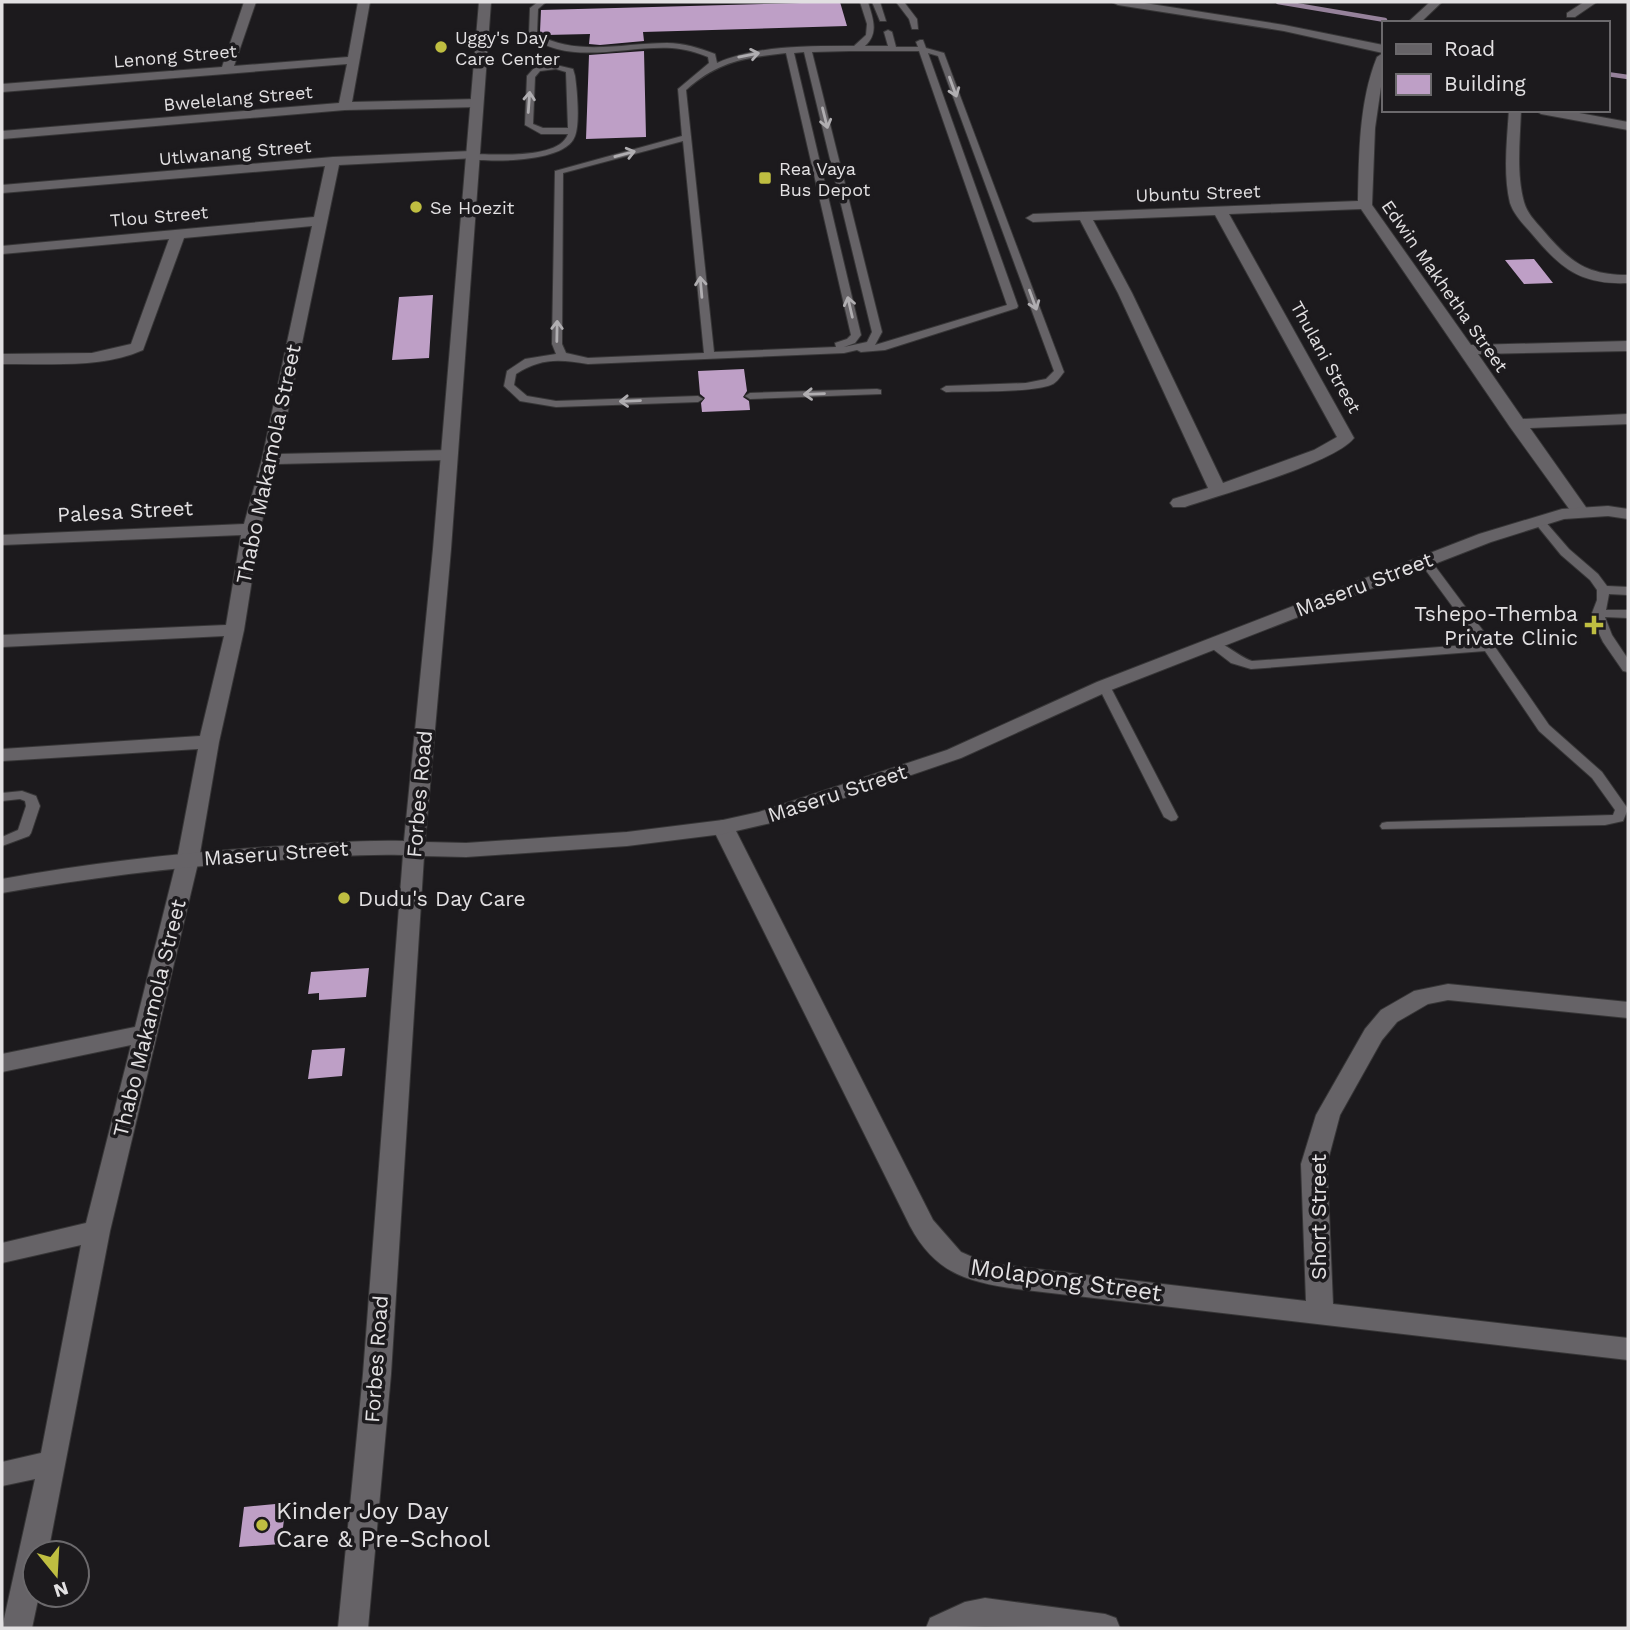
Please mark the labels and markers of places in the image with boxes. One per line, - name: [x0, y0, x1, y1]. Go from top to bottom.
- place label: Uggy's Day Care Center: [455, 27, 560, 69]
- marker: Uggy's Day Care Center: [433, 39, 449, 55]
- place label: Rea Vaya Bus Depot: [779, 158, 871, 200]
- marker: Rea Vaya Bus Depot: [757, 170, 773, 186]
- place label: Se Hoezit: [430, 197, 515, 218]
- marker: Se Hoezit: [408, 199, 424, 215]
- place label: Tshepo-Themba Private Clinic: [1414, 601, 1578, 650]
- marker: Tshepo-Themba Private Clinic: [1584, 615, 1604, 635]
- place label: Dudu's Day Care: [358, 886, 526, 911]
- marker: Dudu's Day Care: [336, 890, 352, 906]
- place label: Kinder Joy Day Care & Pre-School: [276, 1497, 491, 1553]
- marker: Kinder Joy Day Care & Pre-School: [254, 1517, 270, 1533]

